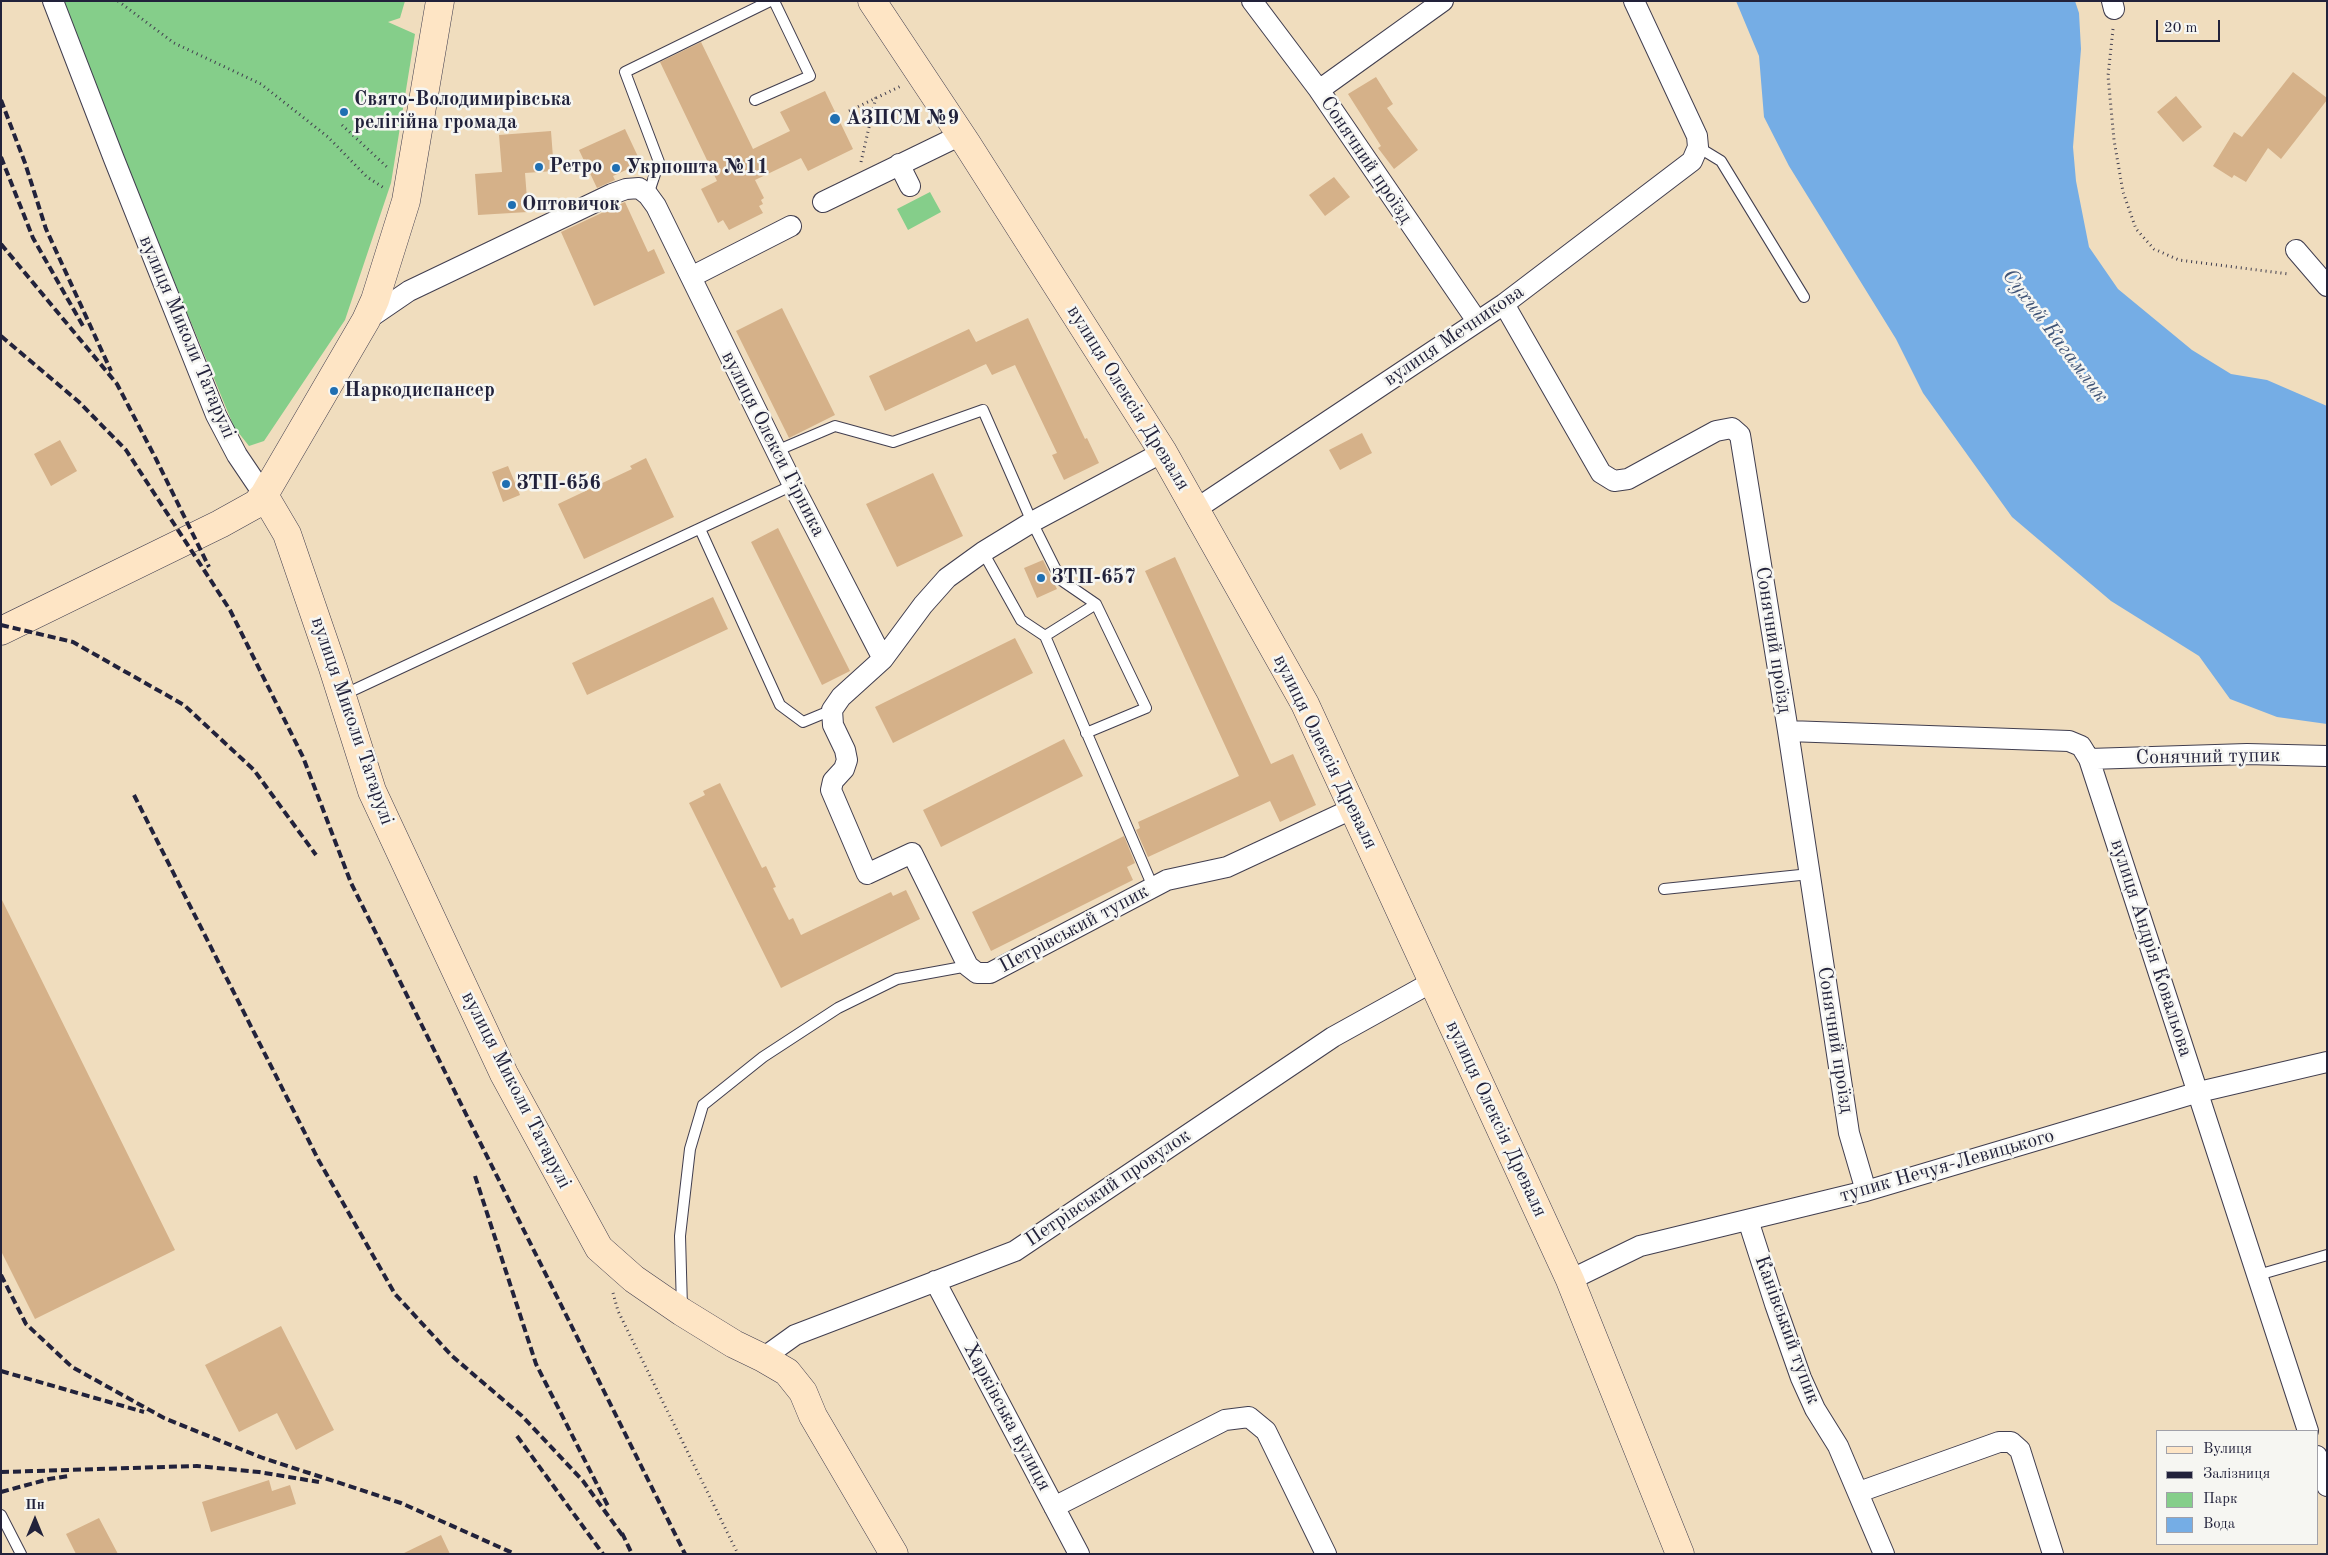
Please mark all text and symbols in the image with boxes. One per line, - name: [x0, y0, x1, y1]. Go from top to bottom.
- scale bar: [2158, 10, 2222, 42]
- text: 20 m: [2164, 21, 2198, 36]
- place label: Свято-Володимирівська релігійна громада: [354, 88, 571, 135]
- street label: Сонячний проїзд: [1315, 92, 1417, 228]
- marker: Свято-Володимирівська релігійна громада: [338, 106, 350, 118]
- place label: АЗПСМ №9: [846, 107, 959, 131]
- marker: АЗПСМ №9: [828, 112, 842, 126]
- place label: Ретро: [549, 155, 602, 179]
- place label: Укрпошта №11: [626, 156, 768, 180]
- marker: Ретро: [533, 161, 545, 173]
- marker: Укрпошта №11: [610, 162, 622, 174]
- place label: Оптовичок: [522, 193, 620, 217]
- marker: Оптовичок: [506, 199, 518, 211]
- street label: вулиця Миколи Татарулі: [133, 232, 241, 442]
- water label: Сухий Кагамлик: [1996, 264, 2114, 408]
- street label: вулиця Мечникова: [1379, 280, 1529, 392]
- street label: вулиця Олексія Древаля: [1061, 301, 1195, 495]
- street label: вулиця Олекси Гірника: [716, 347, 830, 541]
- place label: Наркодиспансер: [344, 379, 495, 403]
- marker: Наркодиспансер: [328, 385, 340, 397]
- place label: ЗТП-656: [516, 472, 601, 496]
- marker: ЗТП-656: [500, 478, 512, 490]
- street label: Сонячний проїзд: [1750, 565, 1796, 715]
- place label: ЗТП-657: [1051, 566, 1136, 590]
- marker: ЗТП-657: [1035, 572, 1047, 584]
- street label: вулиця Миколи Татарулі: [305, 614, 399, 828]
- street label: вулиця Олексія Древаля: [1267, 651, 1383, 853]
- street label: Сонячний тупик: [2136, 744, 2280, 770]
- street label: вулиця Андрія Ковальова: [2104, 836, 2198, 1060]
- street label: Петрівський тупик: [995, 880, 1153, 978]
- street label: Сонячний проїзд: [1812, 965, 1858, 1115]
- street label: вулиця Миколи Татарулі: [456, 987, 576, 1193]
- street label: вулиця Олексія Древаля: [1440, 1017, 1552, 1221]
- street label: Петрівський провулок: [1021, 1124, 1195, 1252]
- street label: тупик Нечуя-Левицького: [1837, 1124, 2057, 1208]
- street label: Канівський тупик: [1749, 1252, 1825, 1408]
- street label: Харківська вулиця: [958, 1339, 1056, 1495]
- legend: [2156, 1430, 2318, 1545]
- text: Вулиця: [2203, 1442, 2252, 1457]
- text: Залізниця: [2203, 1467, 2270, 1482]
- text: Парк: [2203, 1492, 2238, 1507]
- north arrow: [10, 1495, 60, 1545]
- text: Пн: [25, 1498, 45, 1512]
- text: Вода: [2203, 1517, 2235, 1532]

